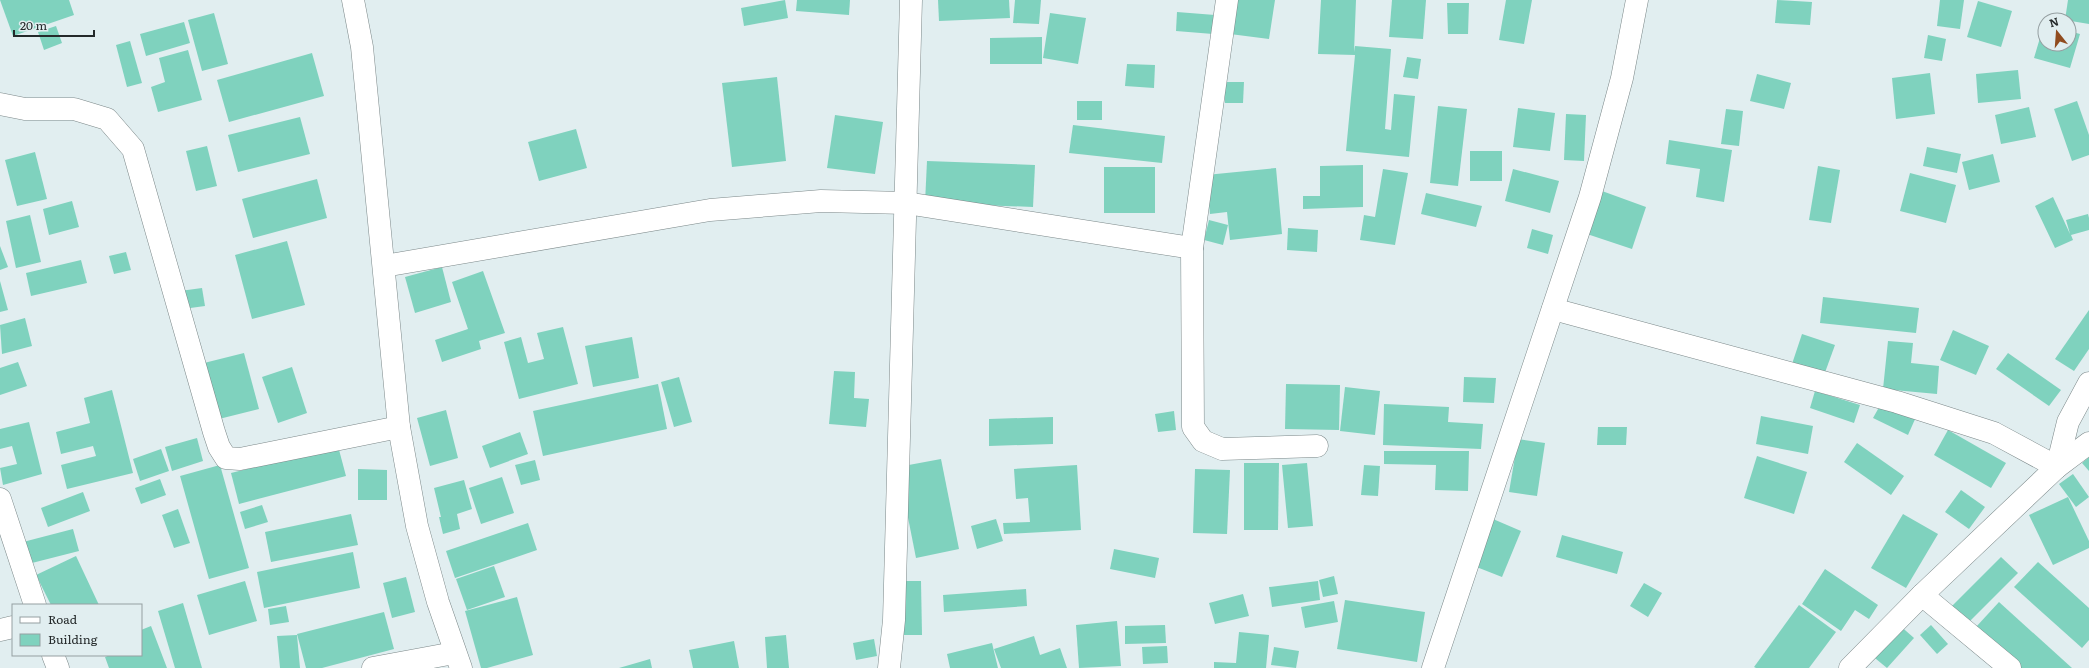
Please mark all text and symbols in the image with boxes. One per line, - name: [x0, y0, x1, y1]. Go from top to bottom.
- scale bar: [14, 12, 94, 38]
- north arrow: [2037, 12, 2077, 52]
- text: N: [2047, 12, 2061, 30]
- text: 20 m: [20, 16, 47, 34]
- legend: [12, 604, 142, 656]
- text: Road: [48, 610, 78, 628]
- text: Building: [48, 630, 98, 648]

